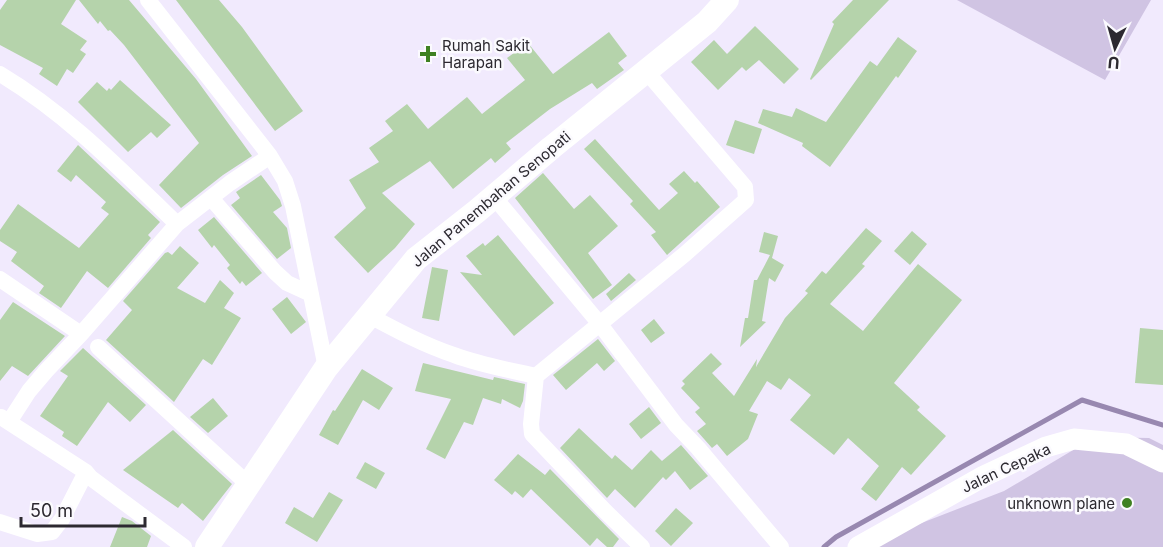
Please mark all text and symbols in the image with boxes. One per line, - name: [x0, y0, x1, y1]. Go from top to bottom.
- north arrow: [1085, 18, 1145, 78]
- place label: Rumah Sakit Harapan: [442, 36, 530, 72]
- marker: Rumah Sakit Harapan: [419, 45, 437, 63]
- text: U: [1107, 52, 1120, 73]
- street label: Jalan Panembahan Senopati: [408, 127, 574, 271]
- street label: Jalan Cepaka: [958, 439, 1054, 497]
- scale bar: [21, 490, 146, 528]
- place label: unknown plane: [1007, 494, 1115, 513]
- marker: unknown plane: [1120, 496, 1134, 510]
- text: 50 m: [30, 500, 73, 521]

